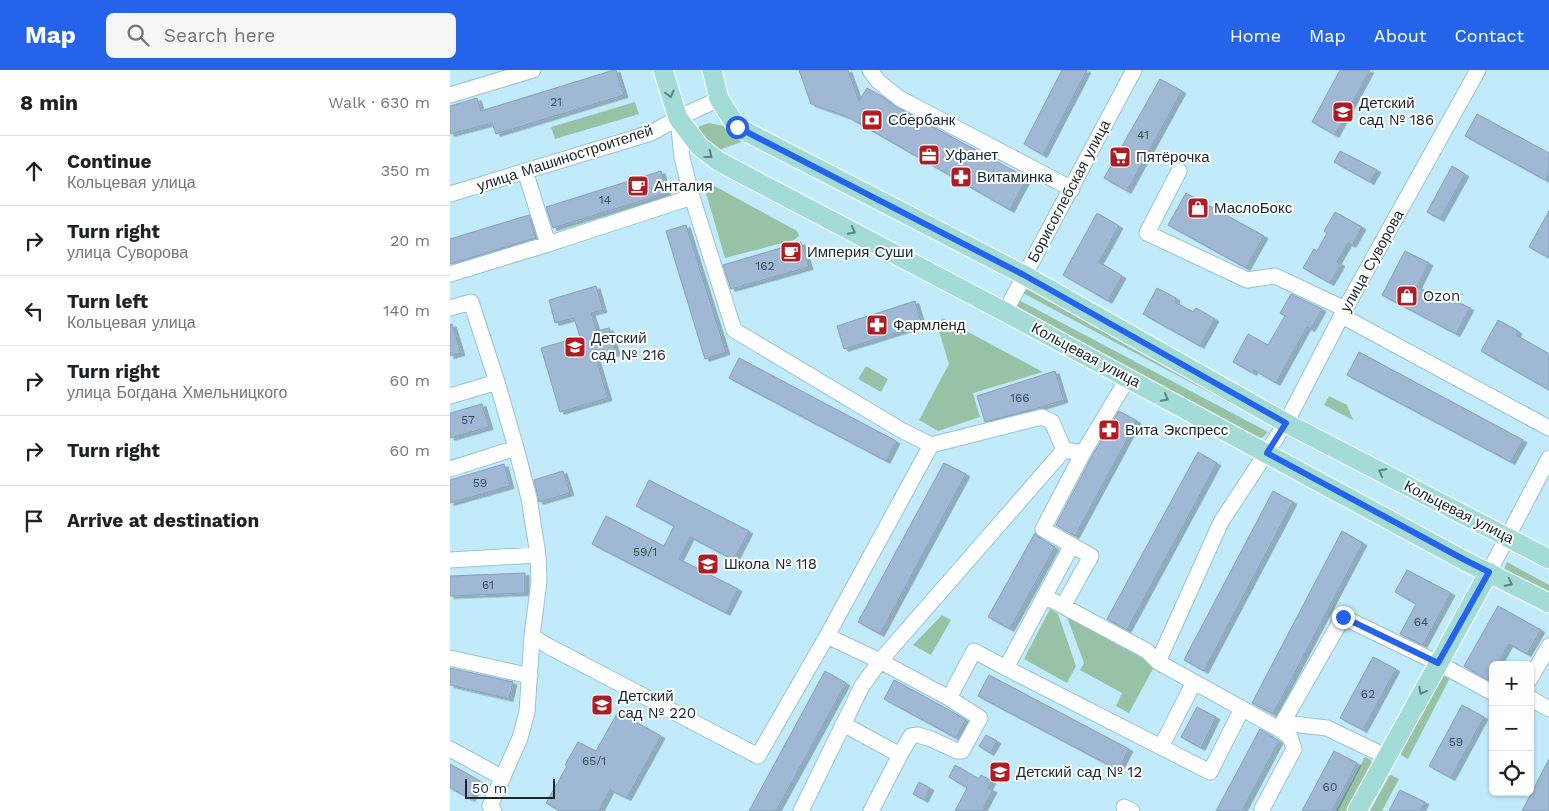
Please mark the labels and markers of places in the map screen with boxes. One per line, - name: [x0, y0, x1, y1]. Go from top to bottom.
- place label: Детский сад № 186: [1359, 94, 1434, 129]
- school or university icon: Детский сад № 186: [1331, 100, 1355, 124]
- bank icon: Сбербанк: [860, 108, 884, 132]
- place label: Сбербанк: [888, 111, 956, 129]
- office icon: Уфанет: [917, 143, 941, 167]
- supermarket icon: Пятёрочка: [1108, 145, 1132, 169]
- place label: Уфанет: [945, 146, 998, 164]
- place label: Пятёрочка: [1136, 148, 1210, 166]
- pharmacy icon: Витаминка: [949, 165, 973, 189]
- place label: Витаминка: [977, 168, 1053, 186]
- cafe icon: Анталия: [626, 174, 650, 198]
- place label: Анталия: [654, 177, 713, 195]
- shop icon: МаслоБокс: [1186, 196, 1210, 220]
- place label: МаслоБокс: [1214, 199, 1293, 217]
- cafe icon: Империя Суши: [779, 240, 803, 264]
- place label: Империя Суши: [807, 243, 913, 261]
- shop icon: Ozon: [1395, 284, 1419, 308]
- place label: Ozon: [1423, 287, 1460, 305]
- pharmacy icon: Фармленд: [865, 313, 889, 337]
- place label: Фармленд: [893, 316, 966, 334]
- place label: Детский сад № 216: [591, 329, 666, 364]
- school or university icon: Детский сад № 216: [563, 335, 587, 359]
- pharmacy icon: Вита Экспресс: [1097, 418, 1121, 442]
- place label: Вита Экспресс: [1125, 421, 1229, 439]
- school or university icon: Школа № 118: [696, 552, 720, 576]
- place label: Школа № 118: [724, 555, 817, 573]
- place label: Детский сад № 220: [618, 687, 696, 722]
- school or university icon: Детский сад № 220: [590, 693, 614, 717]
- school or university icon: Детский сад № 12: [988, 760, 1012, 784]
- place label: Детский сад № 12: [1016, 763, 1142, 781]

